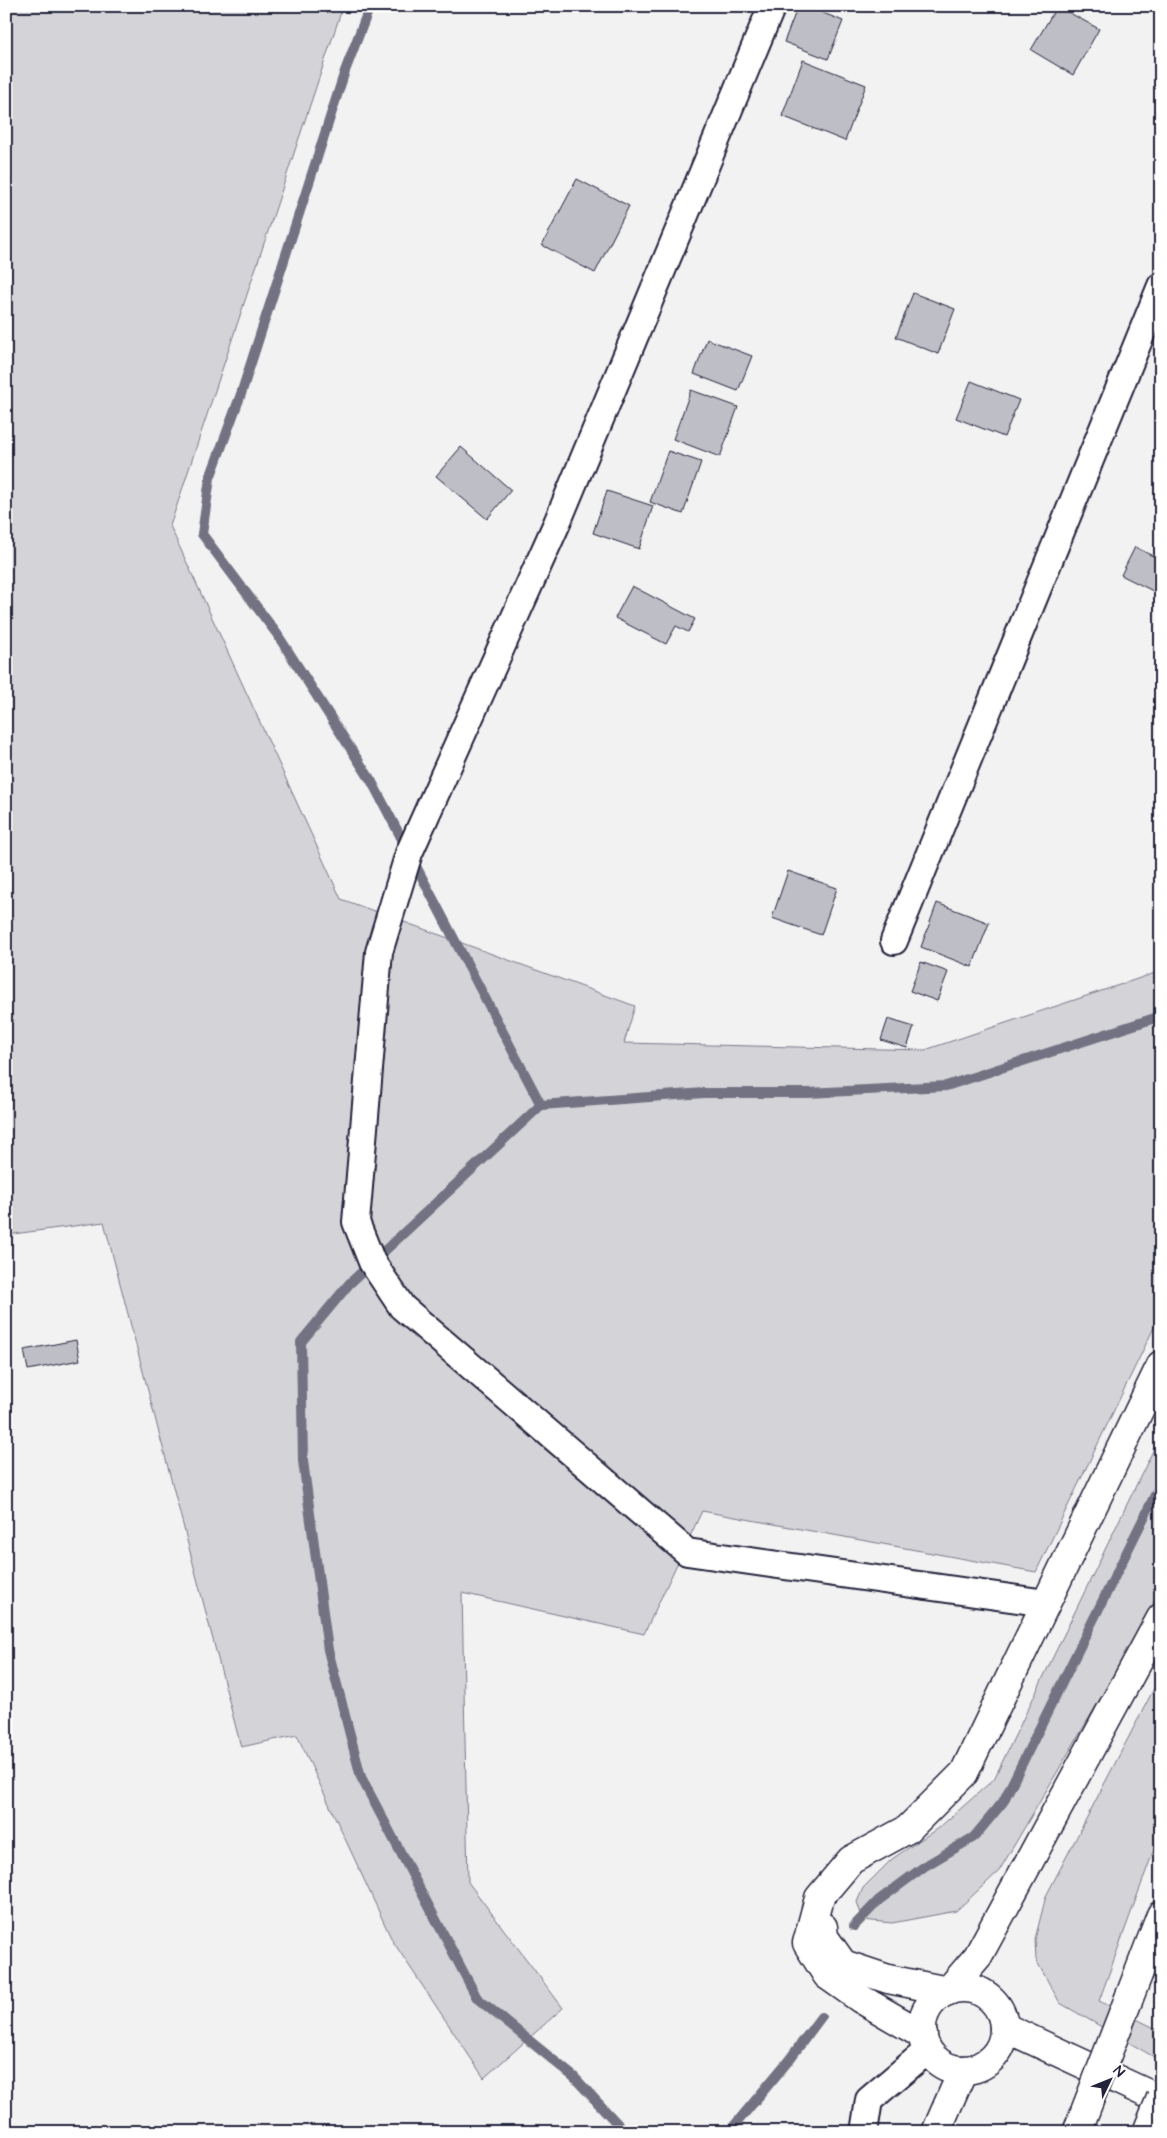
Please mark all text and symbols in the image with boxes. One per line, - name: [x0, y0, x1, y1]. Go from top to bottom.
- north arrow: [1084, 2056, 1134, 2106]
- text: N: [1108, 2062, 1129, 2082]

